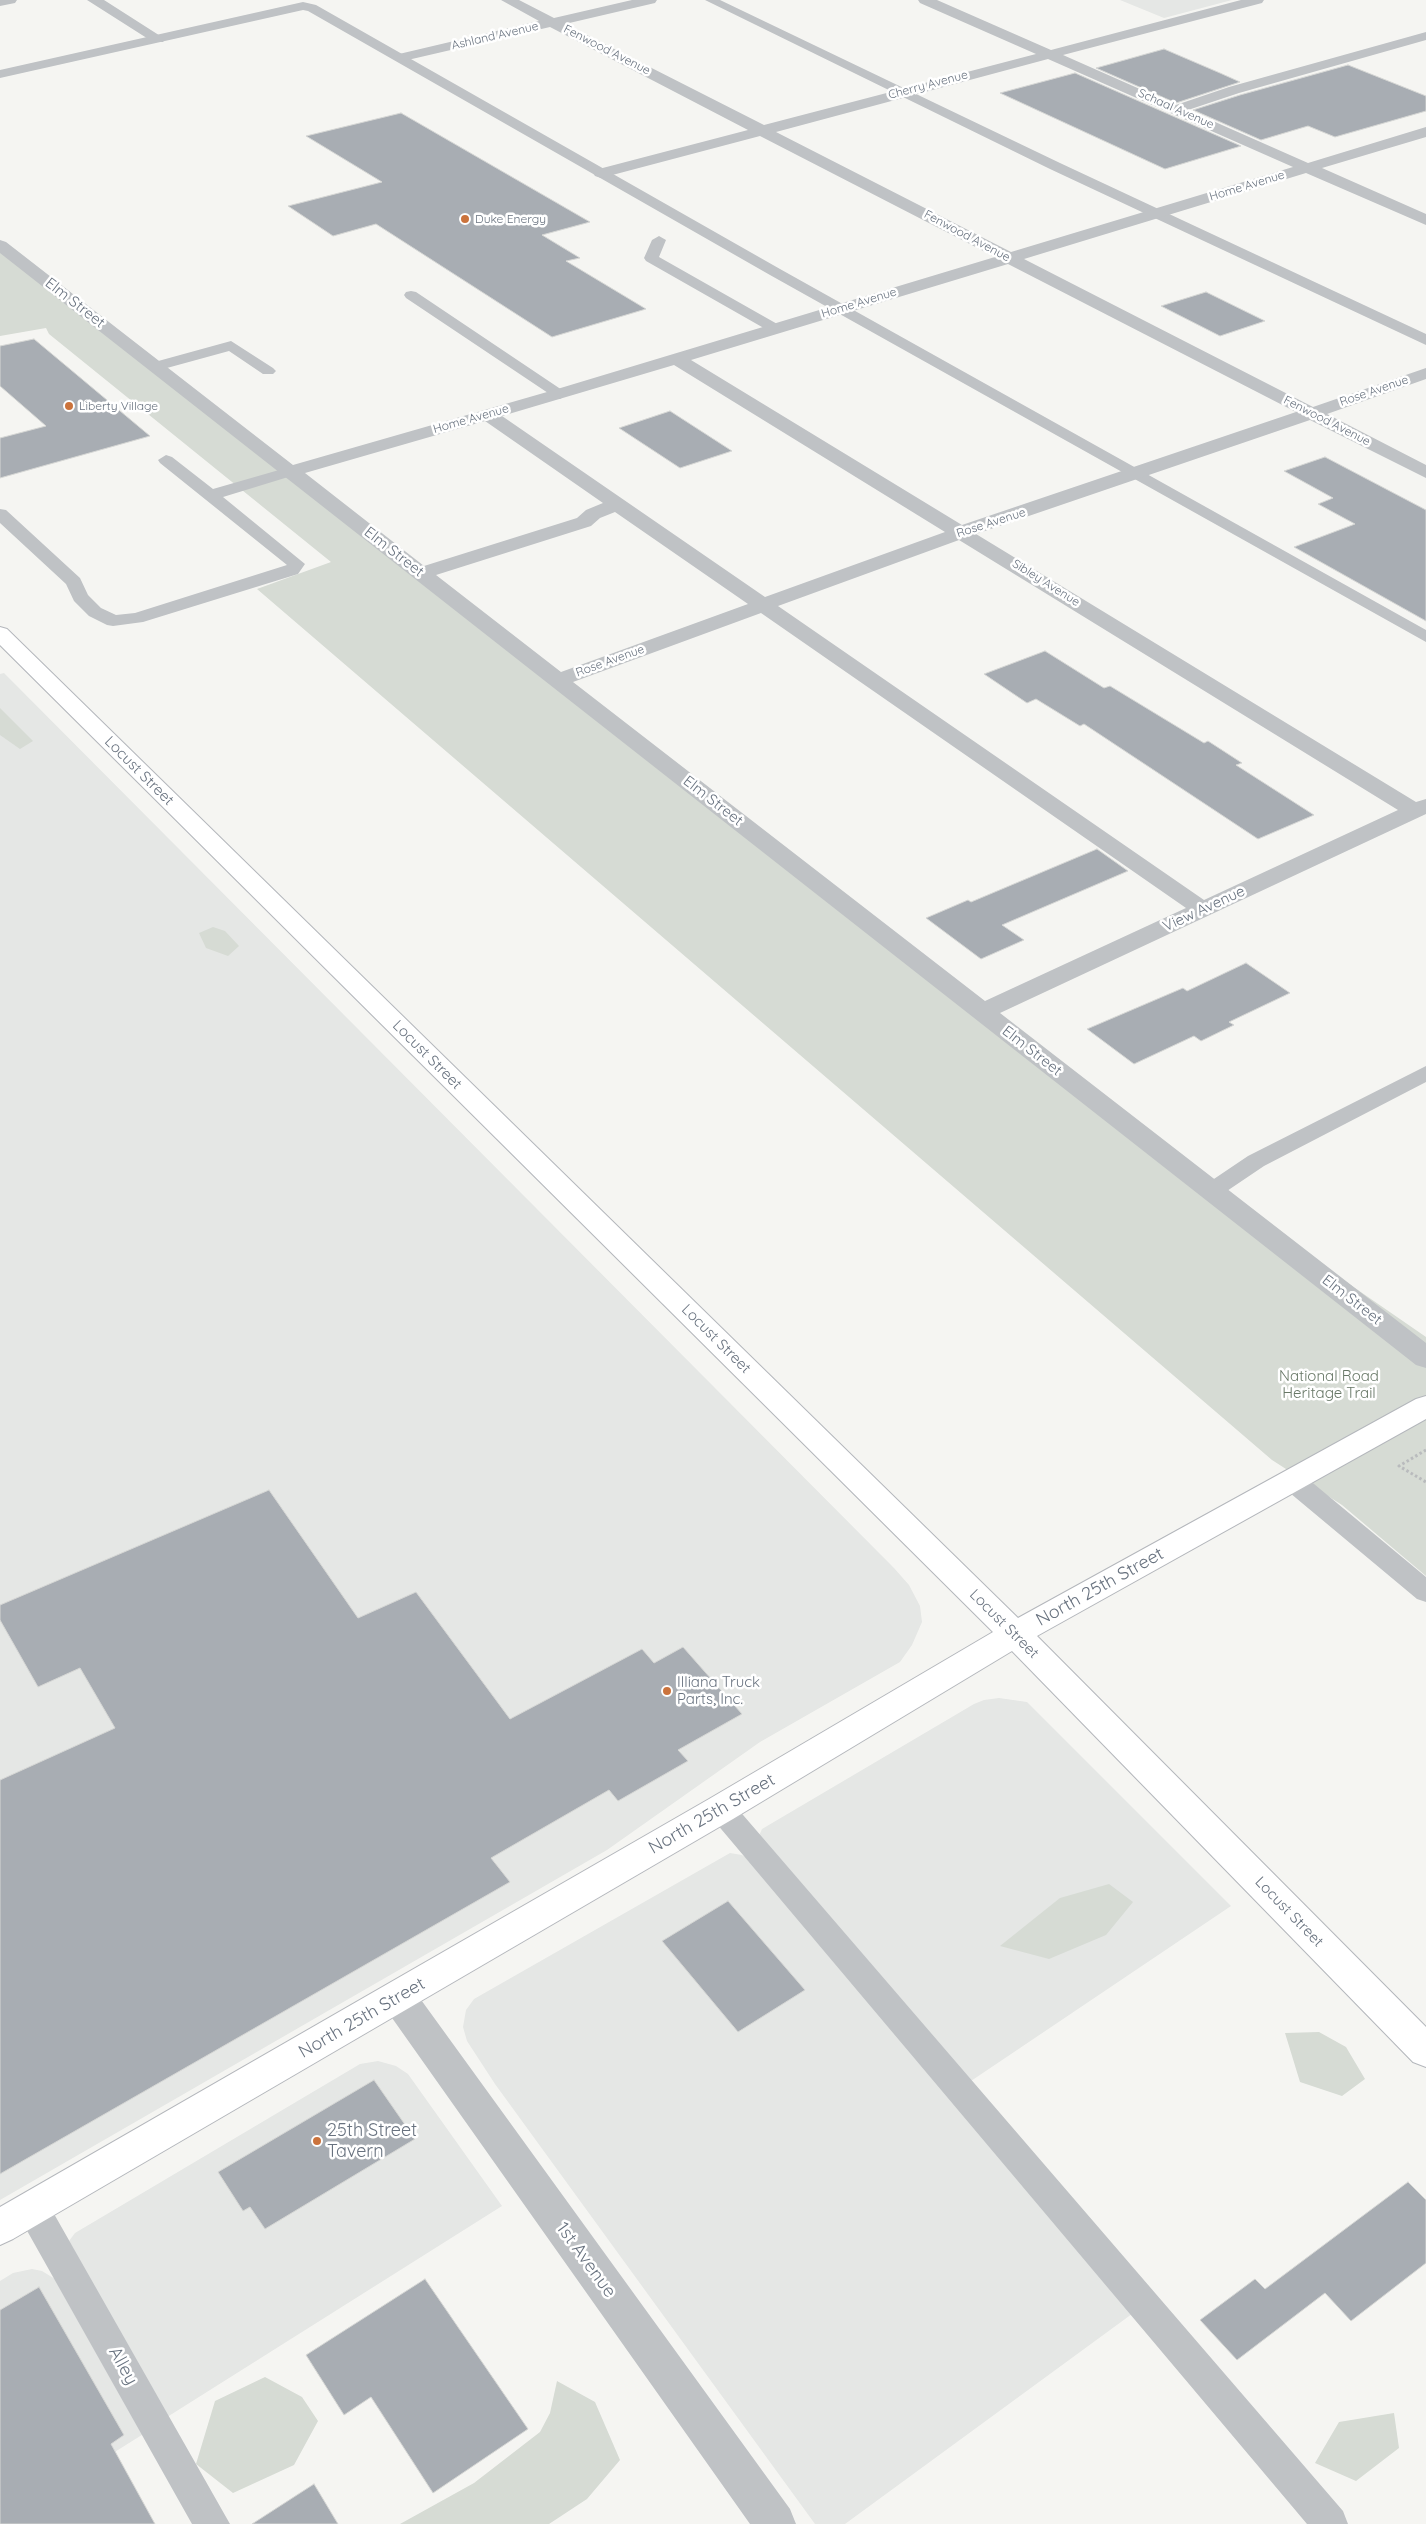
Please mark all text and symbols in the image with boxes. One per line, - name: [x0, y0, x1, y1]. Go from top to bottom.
- street label: Ashland Avenue: [450, 19, 540, 53]
- street label: Fenwood Avenue: [561, 22, 653, 78]
- street label: Cherry Avenue: [887, 67, 969, 103]
- street label: Schaal Avenue: [1136, 86, 1216, 132]
- street label: Home Avenue: [1208, 168, 1286, 204]
- street label: Fenwood Avenue: [921, 207, 1013, 265]
- place label: Duke Energy: [475, 212, 546, 226]
- marker: Duke Energy: [459, 213, 471, 225]
- street label: Elm Street: [42, 274, 108, 332]
- street label: Home Avenue: [820, 285, 898, 321]
- street label: Rose Avenue: [1338, 372, 1410, 410]
- street label: Fenwood Avenue: [1281, 393, 1373, 449]
- place label: Liberty Village: [79, 399, 158, 413]
- marker: Liberty Village: [63, 400, 75, 412]
- street label: Home Avenue: [432, 401, 510, 437]
- street label: Rose Avenue: [955, 505, 1027, 541]
- street label: Elm Street: [361, 523, 427, 581]
- street label: Sibley Avenue: [1010, 556, 1082, 610]
- street label: Rose Avenue: [574, 642, 646, 680]
- street label: Locust Street: [101, 733, 177, 809]
- street label: Elm Street: [680, 772, 746, 830]
- street label: View Avenue: [1160, 882, 1248, 936]
- street label: Locust Street: [389, 1017, 465, 1093]
- street label: Elm Street: [999, 1022, 1065, 1080]
- street label: Elm Street: [1319, 1271, 1385, 1329]
- street label: Locust Street: [678, 1301, 754, 1377]
- park label: National Road Heritage Trail: [1279, 1367, 1379, 1402]
- street label: North 25th Street: [1033, 1543, 1167, 1631]
- street label: Locust Street: [966, 1586, 1042, 1662]
- place label: Illiana Truck Parts, Inc.: [677, 1673, 760, 1708]
- marker: Illiana Truck Parts, Inc.: [661, 1685, 673, 1697]
- street label: North 25th Street: [645, 1769, 779, 1859]
- street label: Locust Street: [1251, 1873, 1327, 1951]
- street label: North 25th Street: [295, 1973, 429, 2063]
- place label: 25th Street Tavern: [327, 2120, 417, 2162]
- marker: 25th Street Tavern: [311, 2135, 323, 2147]
- street label: 1st Avenue: [551, 2218, 621, 2302]
- street label: Alley: [104, 2343, 142, 2389]

